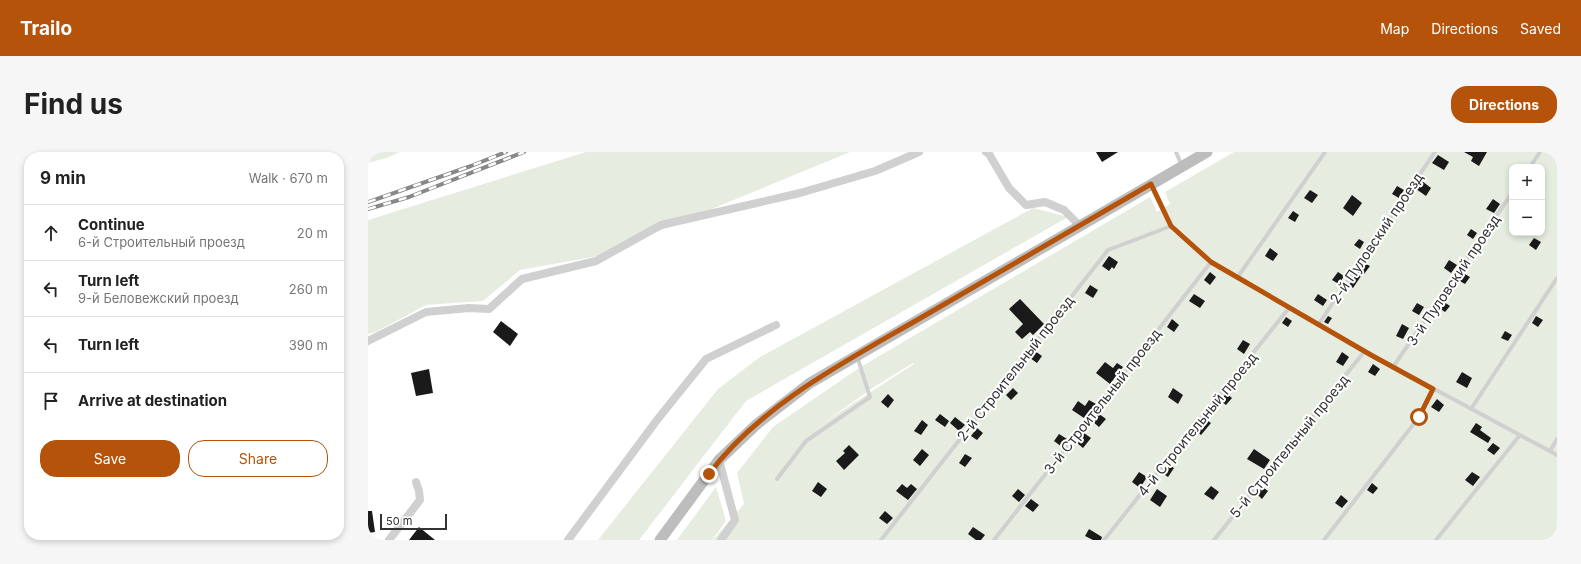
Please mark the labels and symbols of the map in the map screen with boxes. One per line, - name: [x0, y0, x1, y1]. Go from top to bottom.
- street label: 2-й Пуловский проезд: [1326, 169, 1426, 307]
- street label: 3-й Пуловский проезд: [1403, 211, 1503, 349]
- street label: 2-й Строительный проезд: [953, 292, 1077, 444]
- street label: 3-й Строительный проезд: [1040, 325, 1164, 477]
- street label: 4-й Строительный проезд: [1134, 349, 1260, 499]
- street label: 5-й Строительный проезд: [1226, 371, 1352, 521]
- route start: [1410, 408, 1428, 426]
- route end: [700, 465, 718, 483]
- scale bar: [380, 512, 447, 531]

